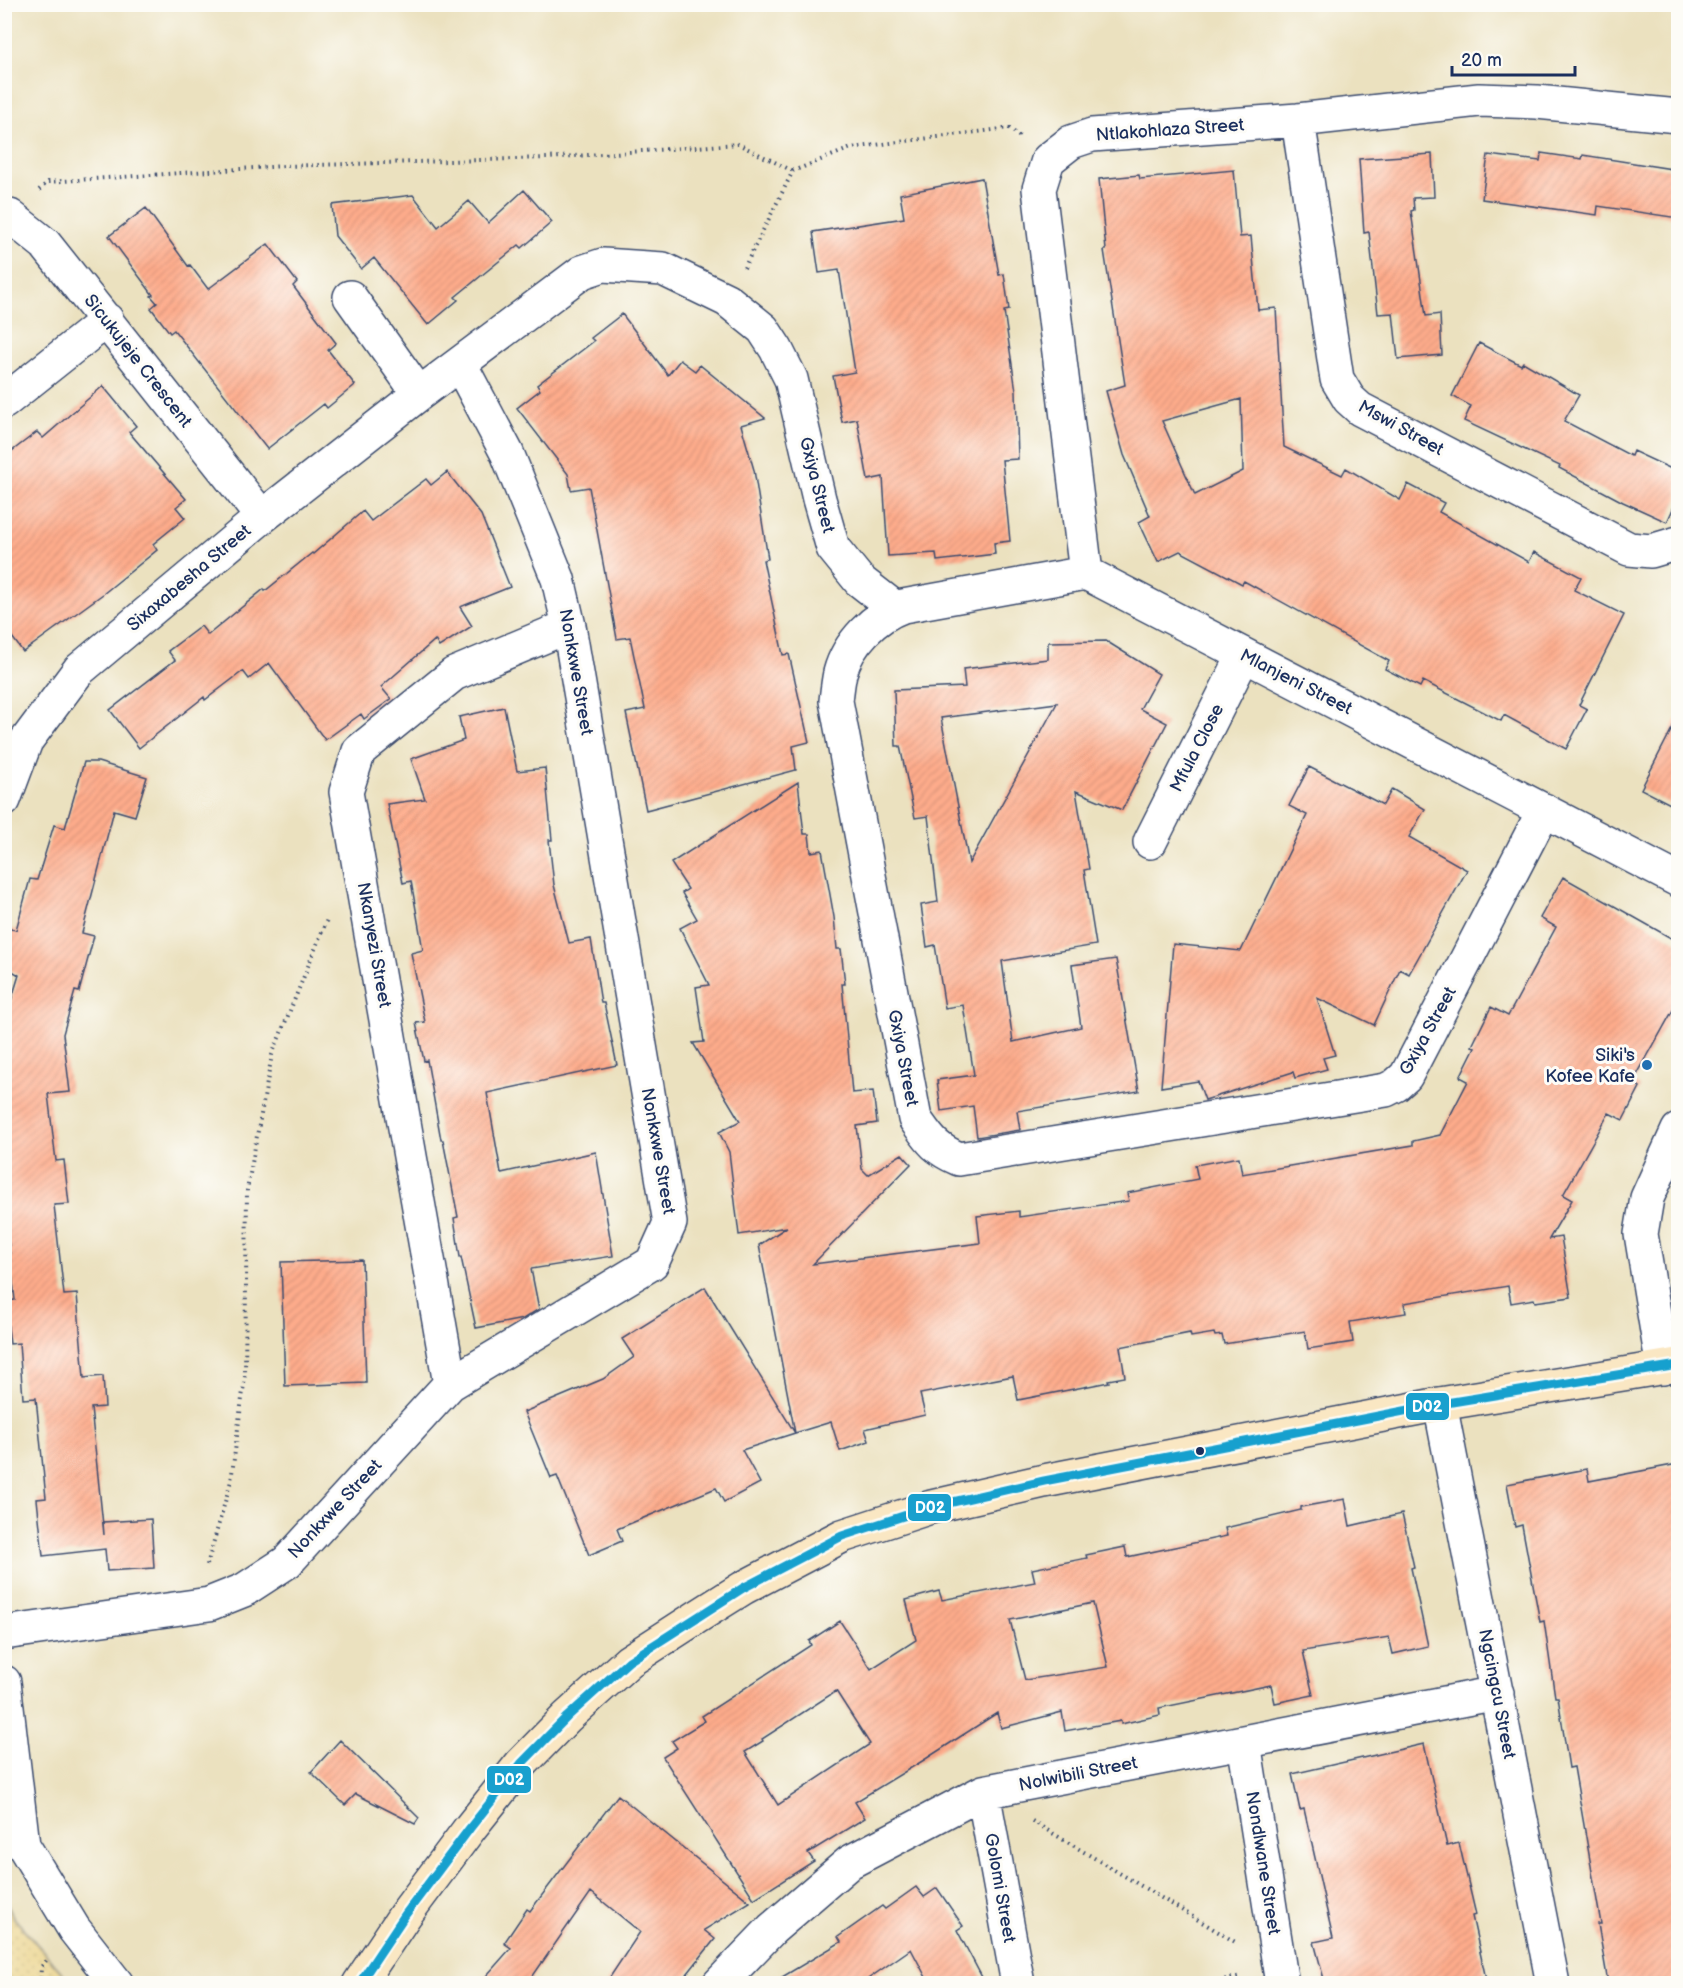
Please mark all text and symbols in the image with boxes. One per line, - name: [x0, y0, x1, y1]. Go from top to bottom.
- scale bar: [1452, 39, 1575, 77]
- text: 20 m: [1461, 50, 1502, 71]
- street label: Ntlakohlaza Street: [1095, 114, 1245, 146]
- street label: Sicukujeje Crescent: [80, 290, 197, 432]
- street label: Mswi Street: [1355, 396, 1448, 460]
- street label: Gxiya Street: [795, 435, 839, 535]
- street label: Sixaxabesha Street: [123, 520, 255, 636]
- street label: Nonkxwe Street: [555, 607, 598, 737]
- street label: Mlanjeni Street: [1236, 645, 1356, 719]
- street label: Mfula Close: [1166, 700, 1228, 796]
- street label: Nkanyezi Street: [353, 881, 395, 1010]
- street label: Gxiya Street: [1395, 983, 1461, 1079]
- street label: Gxiya Street: [883, 1008, 923, 1109]
- place label: Siki's Kofee Kafe: [1545, 1045, 1635, 1087]
- marker: Siki's Kofee Kafe: [1640, 1058, 1654, 1072]
- street label: Nonkxwe Street: [637, 1086, 680, 1216]
- line badge: D02: [1405, 1392, 1450, 1421]
- text: D02: [1412, 1398, 1443, 1417]
- unlabelled marker: [1194, 1445, 1206, 1457]
- street label: Nonkxwe Street: [284, 1455, 387, 1563]
- line badge: D02: [907, 1493, 952, 1522]
- text: D02: [915, 1499, 946, 1518]
- street label: Ngcingcu Street: [1474, 1627, 1520, 1761]
- street label: Nolwibili Street: [1017, 1752, 1140, 1796]
- line badge: D02: [486, 1765, 532, 1794]
- text: D02: [494, 1771, 525, 1790]
- street label: Nondlwane Street: [1241, 1790, 1285, 1937]
- street label: Golomi Street: [980, 1832, 1020, 1945]

